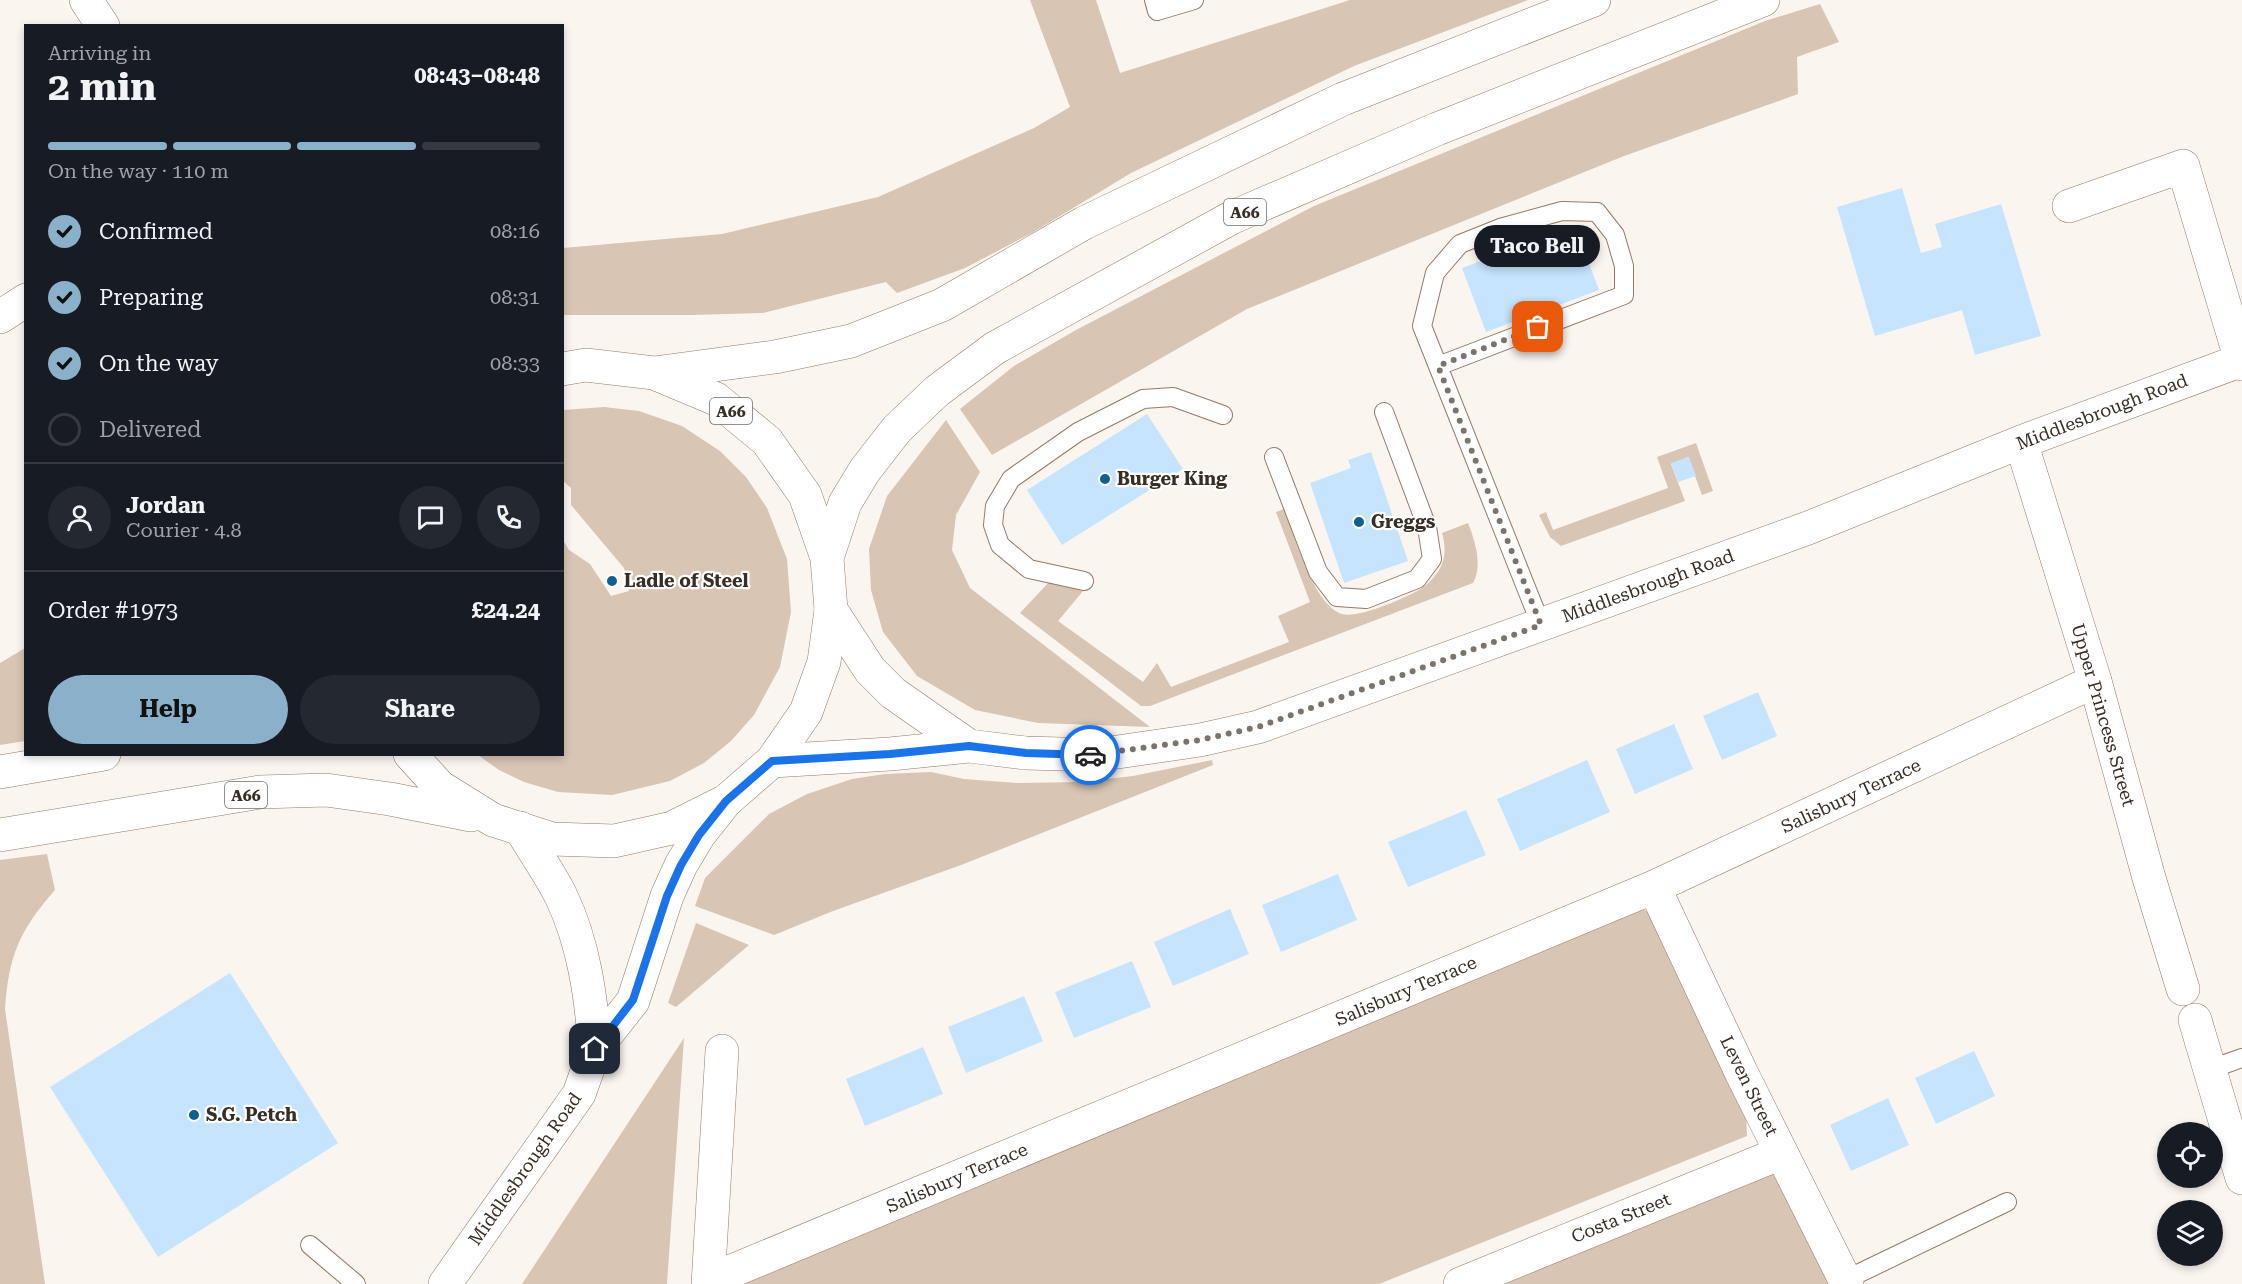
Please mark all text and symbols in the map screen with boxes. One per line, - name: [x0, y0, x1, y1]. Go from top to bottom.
- text: Arriving in: [48, 41, 151, 65]
- text: 08:43–08:48: [414, 63, 540, 88]
- text: 2 min: [48, 64, 156, 110]
- text: On the way · 110 m: [48, 159, 229, 183]
- road number: A66: [1224, 199, 1266, 225]
- icon: check: [48, 215, 81, 248]
- text: Confirmed: [99, 219, 213, 244]
- text: 08:16: [490, 219, 540, 243]
- callout: Taco Bell: [1475, 225, 1601, 267]
- text: Taco Bell: [1490, 234, 1584, 258]
- icon: check: [48, 281, 81, 314]
- text: Preparing: [99, 285, 203, 310]
- text: 08:31: [490, 285, 540, 309]
- pin: [1512, 301, 1563, 352]
- icon: bag: [1521, 310, 1554, 343]
- icon: check: [48, 347, 81, 380]
- text: On the way: [99, 351, 219, 376]
- text: 08:33: [490, 351, 540, 375]
- street label: Middlesbrough Road: [2013, 369, 2191, 454]
- road number: A66: [710, 398, 752, 424]
- text: Delivered: [99, 417, 201, 442]
- place label: Burger King: [1117, 468, 1228, 489]
- marker: Burger King: [1098, 472, 1112, 486]
- button: person: [48, 486, 111, 549]
- button: chat: [399, 486, 462, 549]
- button: phone: [477, 486, 540, 549]
- text: Jordan: [126, 493, 205, 518]
- place label: Greggs: [1371, 511, 1435, 532]
- marker: Greggs: [1352, 515, 1366, 529]
- text: Courier · 4.8: [126, 518, 242, 542]
- street label: Middlesbrough Road: [1559, 544, 1737, 626]
- place label: Ladle of Steel: [624, 570, 748, 591]
- marker: Ladle of Steel: [605, 574, 619, 588]
- text: Order #1973: [48, 598, 178, 623]
- text: £24.24: [471, 598, 540, 623]
- street label: Upper Princess Street: [2067, 621, 2140, 809]
- button: Help: [48, 675, 288, 744]
- button: Share: [300, 675, 540, 744]
- courier: [1060, 725, 1120, 785]
- icon: car: [1074, 739, 1107, 772]
- street label: Salisbury Terrace: [1778, 754, 1924, 837]
- road number: A66: [225, 782, 267, 808]
- street label: Salisbury Terrace: [1332, 951, 1480, 1030]
- pin: [569, 1023, 620, 1074]
- icon: home: [578, 1032, 611, 1065]
- street label: Leven Street: [1716, 1032, 1783, 1139]
- street label: Middlesbrough Road: [464, 1088, 586, 1249]
- place label: S.G. Petch: [206, 1104, 297, 1125]
- marker: S.G. Petch: [187, 1108, 201, 1122]
- map controls: [2157, 1122, 2223, 1266]
- button: locate: [2157, 1122, 2223, 1188]
- street label: Salisbury Terrace: [883, 1138, 1031, 1217]
- street label: Costa Street: [1568, 1188, 1674, 1247]
- button: layers: [2157, 1200, 2223, 1266]

